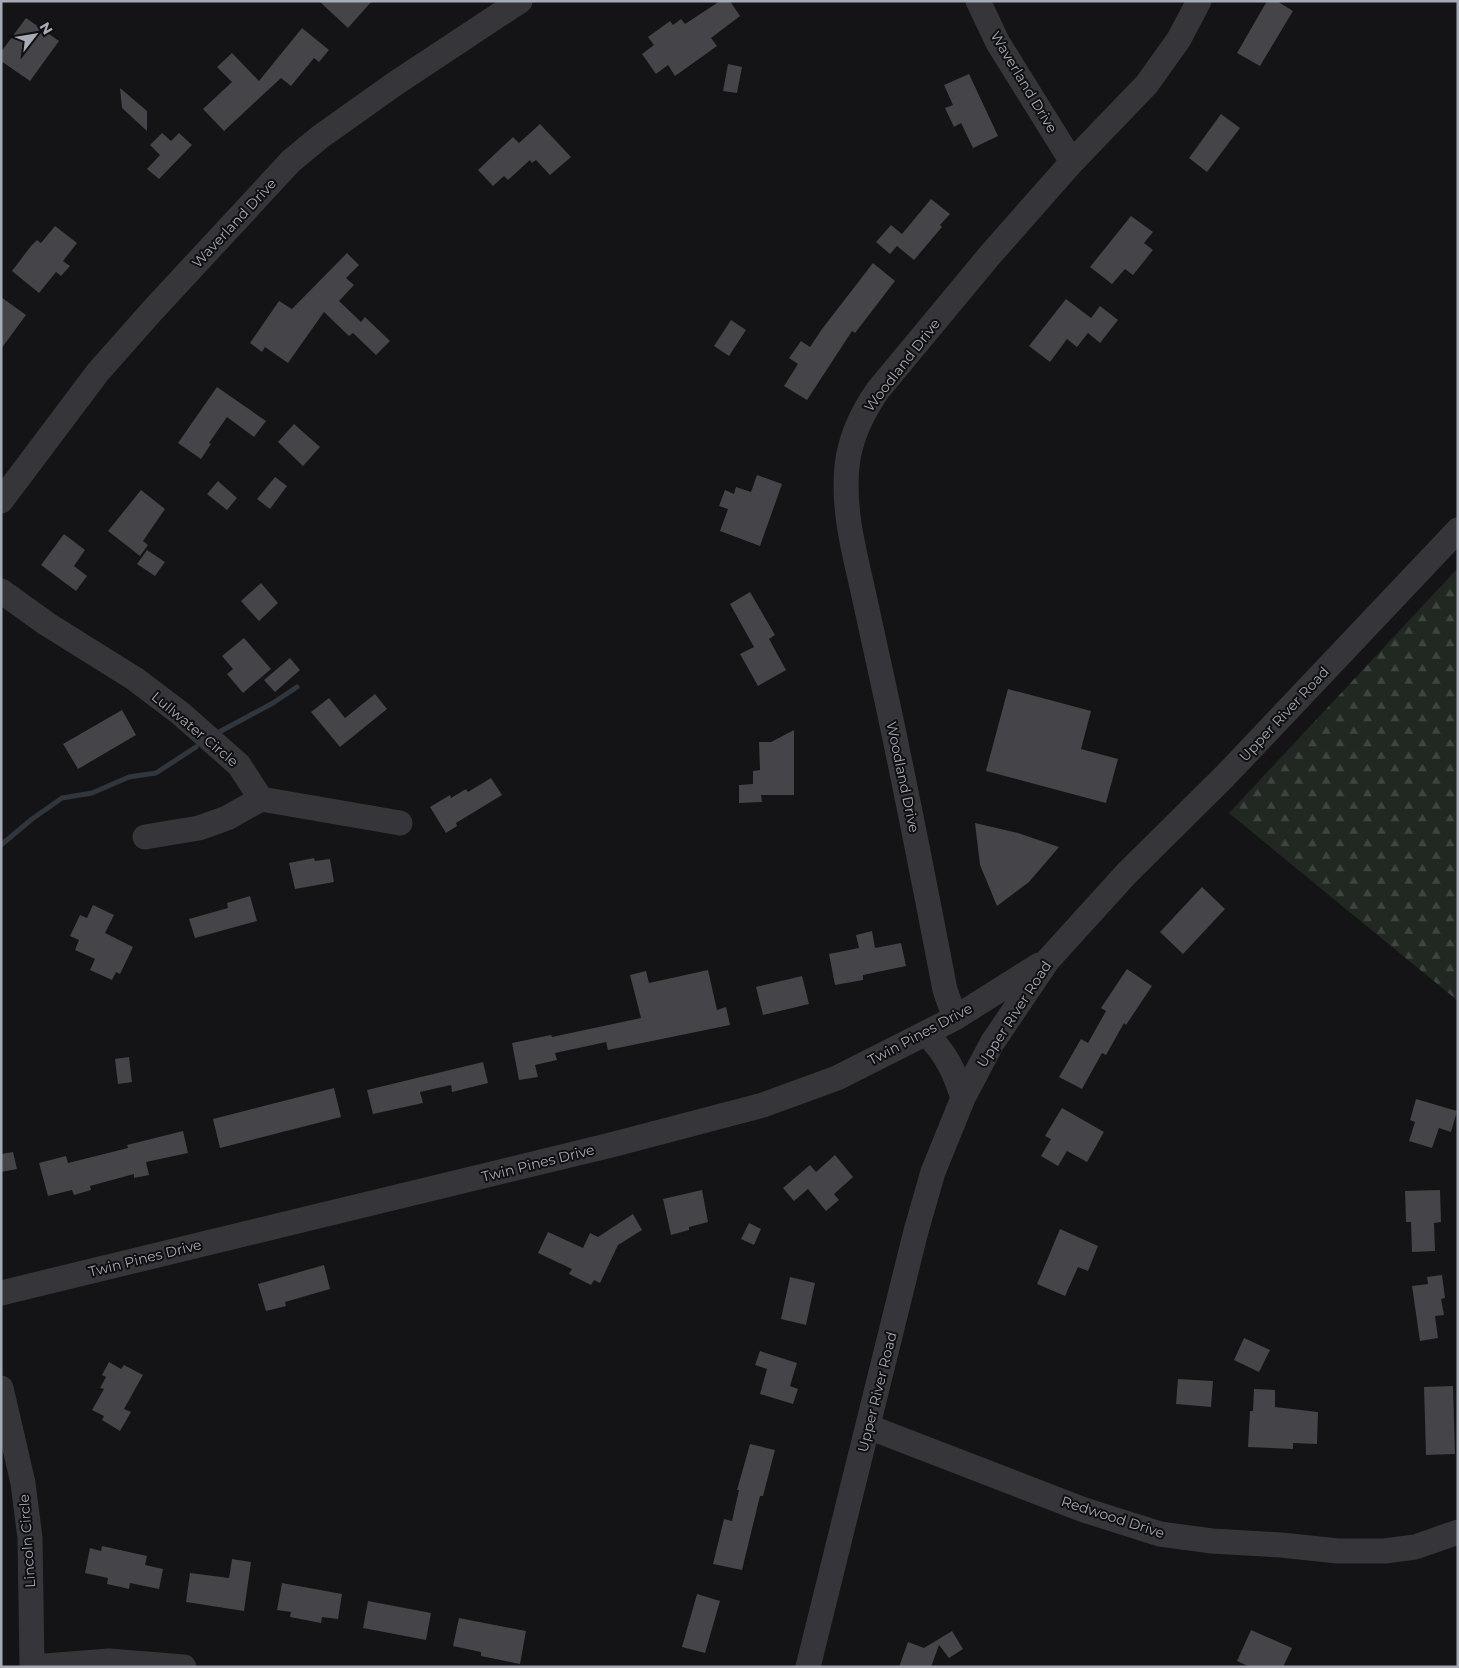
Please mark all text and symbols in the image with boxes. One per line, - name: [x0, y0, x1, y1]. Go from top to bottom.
- north arrow: [10, 10, 60, 60]
- text: N: [36, 19, 57, 38]
- street label: Waverland Drive: [987, 28, 1061, 136]
- street label: Waverland Drive: [188, 175, 280, 271]
- street label: Woodland Drive: [860, 315, 944, 415]
- street label: Upper River Road: [1235, 663, 1333, 765]
- street label: Lullwater Circle: [148, 688, 242, 770]
- street label: Woodland Drive: [882, 720, 924, 834]
- street label: Upper River Road: [973, 957, 1055, 1071]
- street label: Twin Pines Drive: [865, 999, 975, 1069]
- street label: Twin Pines Drive: [480, 1140, 596, 1186]
- street label: Twin Pines Drive: [87, 1235, 203, 1281]
- street label: Upper River Road: [853, 1330, 901, 1454]
- street label: Redwood Drive: [1059, 1492, 1167, 1542]
- street label: Lincoln Circle: [15, 1493, 39, 1589]

